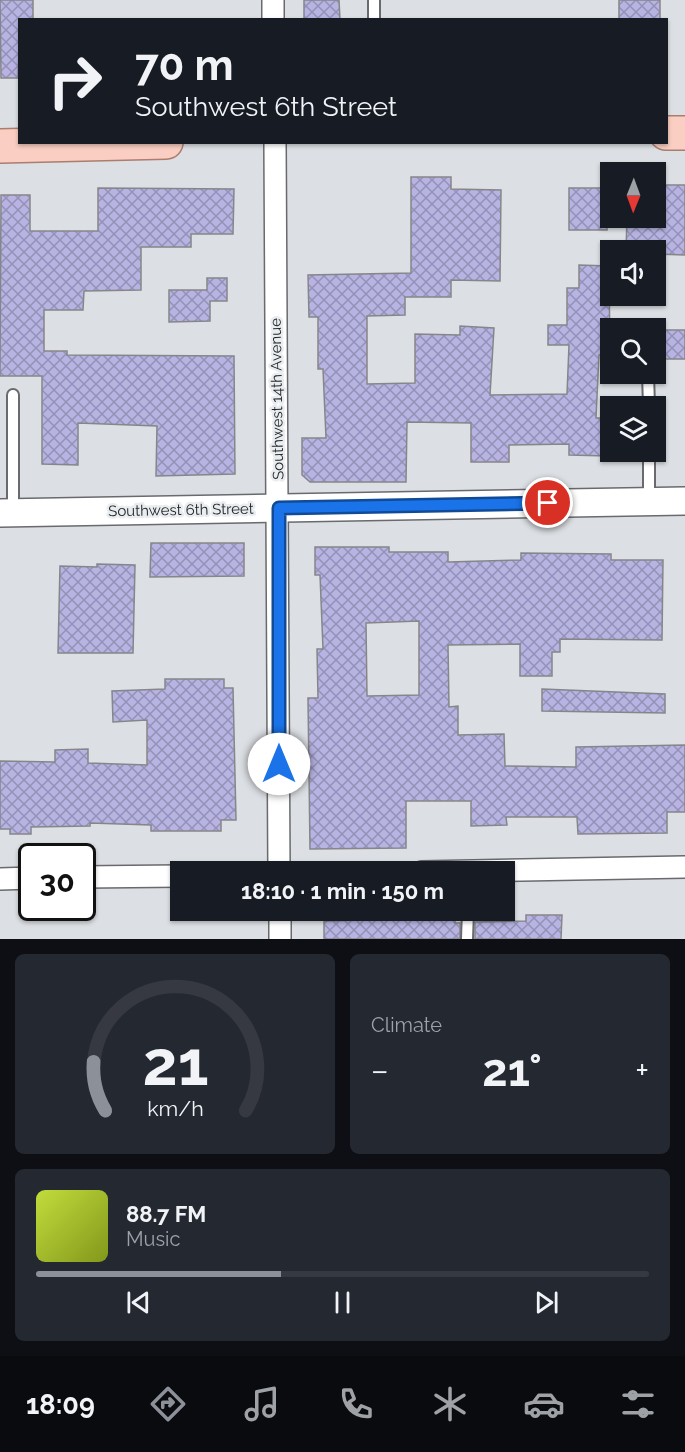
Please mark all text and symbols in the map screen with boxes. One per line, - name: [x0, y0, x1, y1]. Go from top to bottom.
- text: 70 m: [135, 41, 234, 90]
- icon: right: [36, 42, 114, 120]
- text: Southwest 6th Street: [135, 91, 397, 122]
- north arrow: [600, 162, 666, 228]
- map controls: [600, 162, 666, 462]
- button: sound: [600, 240, 666, 306]
- street label: Southwest 14th Avenue: [267, 318, 287, 480]
- button: search: [600, 318, 666, 384]
- button: layers: [600, 396, 666, 462]
- pin: [522, 477, 573, 528]
- icon: arrive: [531, 486, 564, 519]
- street label: Southwest 6th Street: [108, 500, 254, 520]
- position arrow: [247, 732, 311, 796]
- speed limit sign: 30: [18, 843, 96, 921]
- text: 18:10 · 1 min · 150 m: [241, 878, 444, 904]
- text: Climate: [371, 1013, 442, 1037]
- text: 21: [142, 1026, 208, 1100]
- text: 21°: [482, 1044, 542, 1097]
- text: −: [371, 1051, 389, 1090]
- text: +: [635, 1051, 649, 1090]
- text: km/h: [147, 1096, 203, 1121]
- text: 88.7 FM: [126, 1201, 206, 1227]
- text: Music: [126, 1227, 180, 1251]
- icon: previous: [122, 1286, 155, 1319]
- icon: pause: [326, 1286, 359, 1319]
- icon: next: [530, 1286, 563, 1319]
- icon: directions: [147, 1383, 189, 1425]
- icon: music: [241, 1383, 283, 1425]
- icon: phone: [335, 1383, 377, 1425]
- icon: climate: [429, 1383, 471, 1425]
- icon: car: [523, 1383, 565, 1425]
- icon: filters: [617, 1383, 659, 1425]
- text: 18:09: [26, 1389, 95, 1420]

